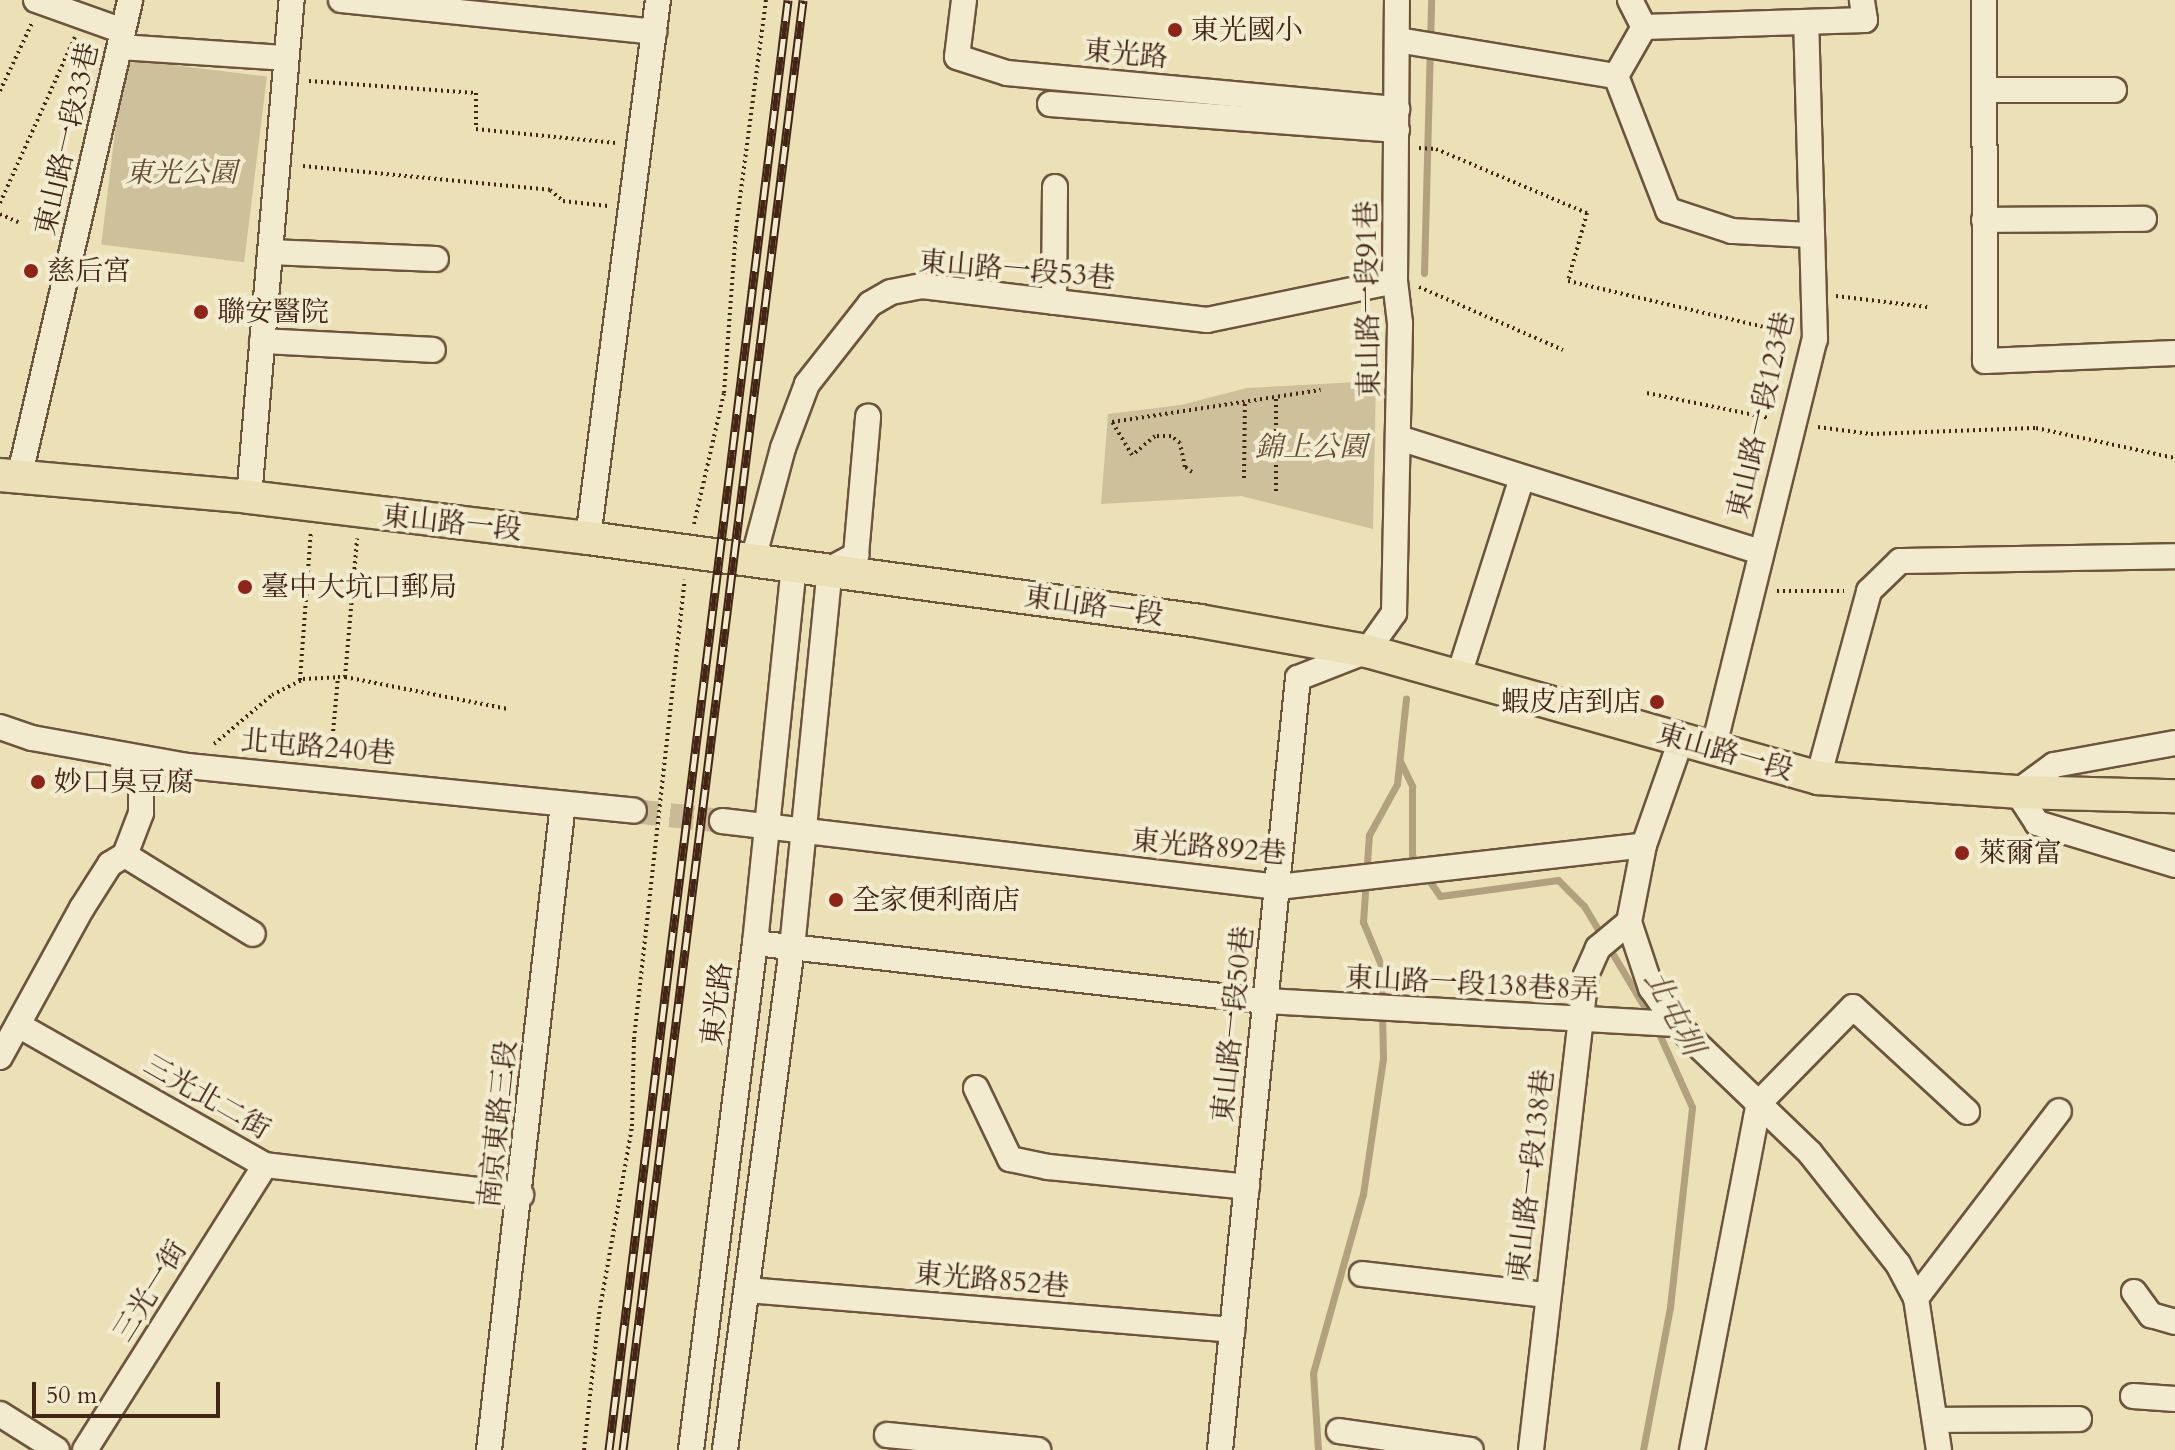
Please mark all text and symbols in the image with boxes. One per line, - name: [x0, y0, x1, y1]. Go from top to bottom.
- place label: 東光國小: [1191, 13, 1303, 47]
- marker: 東光國小: [1166, 21, 1184, 39]
- street label: 東光路: [1083, 34, 1169, 74]
- street label: 東山路一段33巷: [29, 39, 105, 239]
- park label: 東光公園: [125, 156, 237, 190]
- street label: 東山路一段91巷: [1349, 200, 1387, 398]
- street label: 東山路一段53巷: [918, 245, 1116, 295]
- place label: 慈后宮: [47, 254, 131, 288]
- marker: 慈后宮: [22, 262, 40, 280]
- place label: 聯安醫院: [217, 295, 329, 329]
- marker: 聯安醫院: [192, 303, 210, 321]
- street label: 東山路一段123巷: [1721, 308, 1801, 522]
- park label: 錦上公園: [1255, 430, 1367, 464]
- street label: 東山路一段: [381, 499, 523, 547]
- place label: 臺中大坑口郵局: [261, 570, 457, 604]
- marker: 臺中大坑口郵局: [236, 578, 254, 596]
- street label: 東山路一段: [1022, 580, 1166, 632]
- place label: 蝦皮店到店: [1501, 685, 1641, 719]
- marker: 蝦皮店到店: [1648, 693, 1666, 711]
- street label: 東山路一段: [1653, 717, 1797, 787]
- street label: 北屯路240巷: [239, 724, 397, 770]
- place label: 妙口臭豆腐: [54, 765, 194, 799]
- marker: 妙口臭豆腐: [29, 773, 47, 791]
- street label: 東光路892巷: [1130, 824, 1288, 870]
- place label: 萊爾富: [1978, 836, 2062, 870]
- marker: 萊爾富: [1953, 844, 1971, 862]
- place label: 全家便利商店: [852, 883, 1020, 917]
- marker: 全家便利商店: [827, 891, 845, 909]
- street label: 東山路一段50巷: [1206, 924, 1260, 1124]
- street label: 東光路: [695, 960, 739, 1048]
- street label: 東山路一段138巷8弄: [1345, 961, 1599, 1007]
- water label: 北屯圳: [1636, 965, 1710, 1061]
- street label: 南京東路三段: [473, 1039, 523, 1209]
- street label: 三光北二街: [138, 1047, 276, 1147]
- street label: 東山路一段138巷: [1501, 1067, 1561, 1281]
- street label: 三光一街: [106, 1235, 194, 1347]
- street label: 東光路852巷: [913, 1257, 1071, 1303]
- scale bar: [36, 1366, 224, 1416]
- text: 50 m: [46, 1379, 97, 1412]

